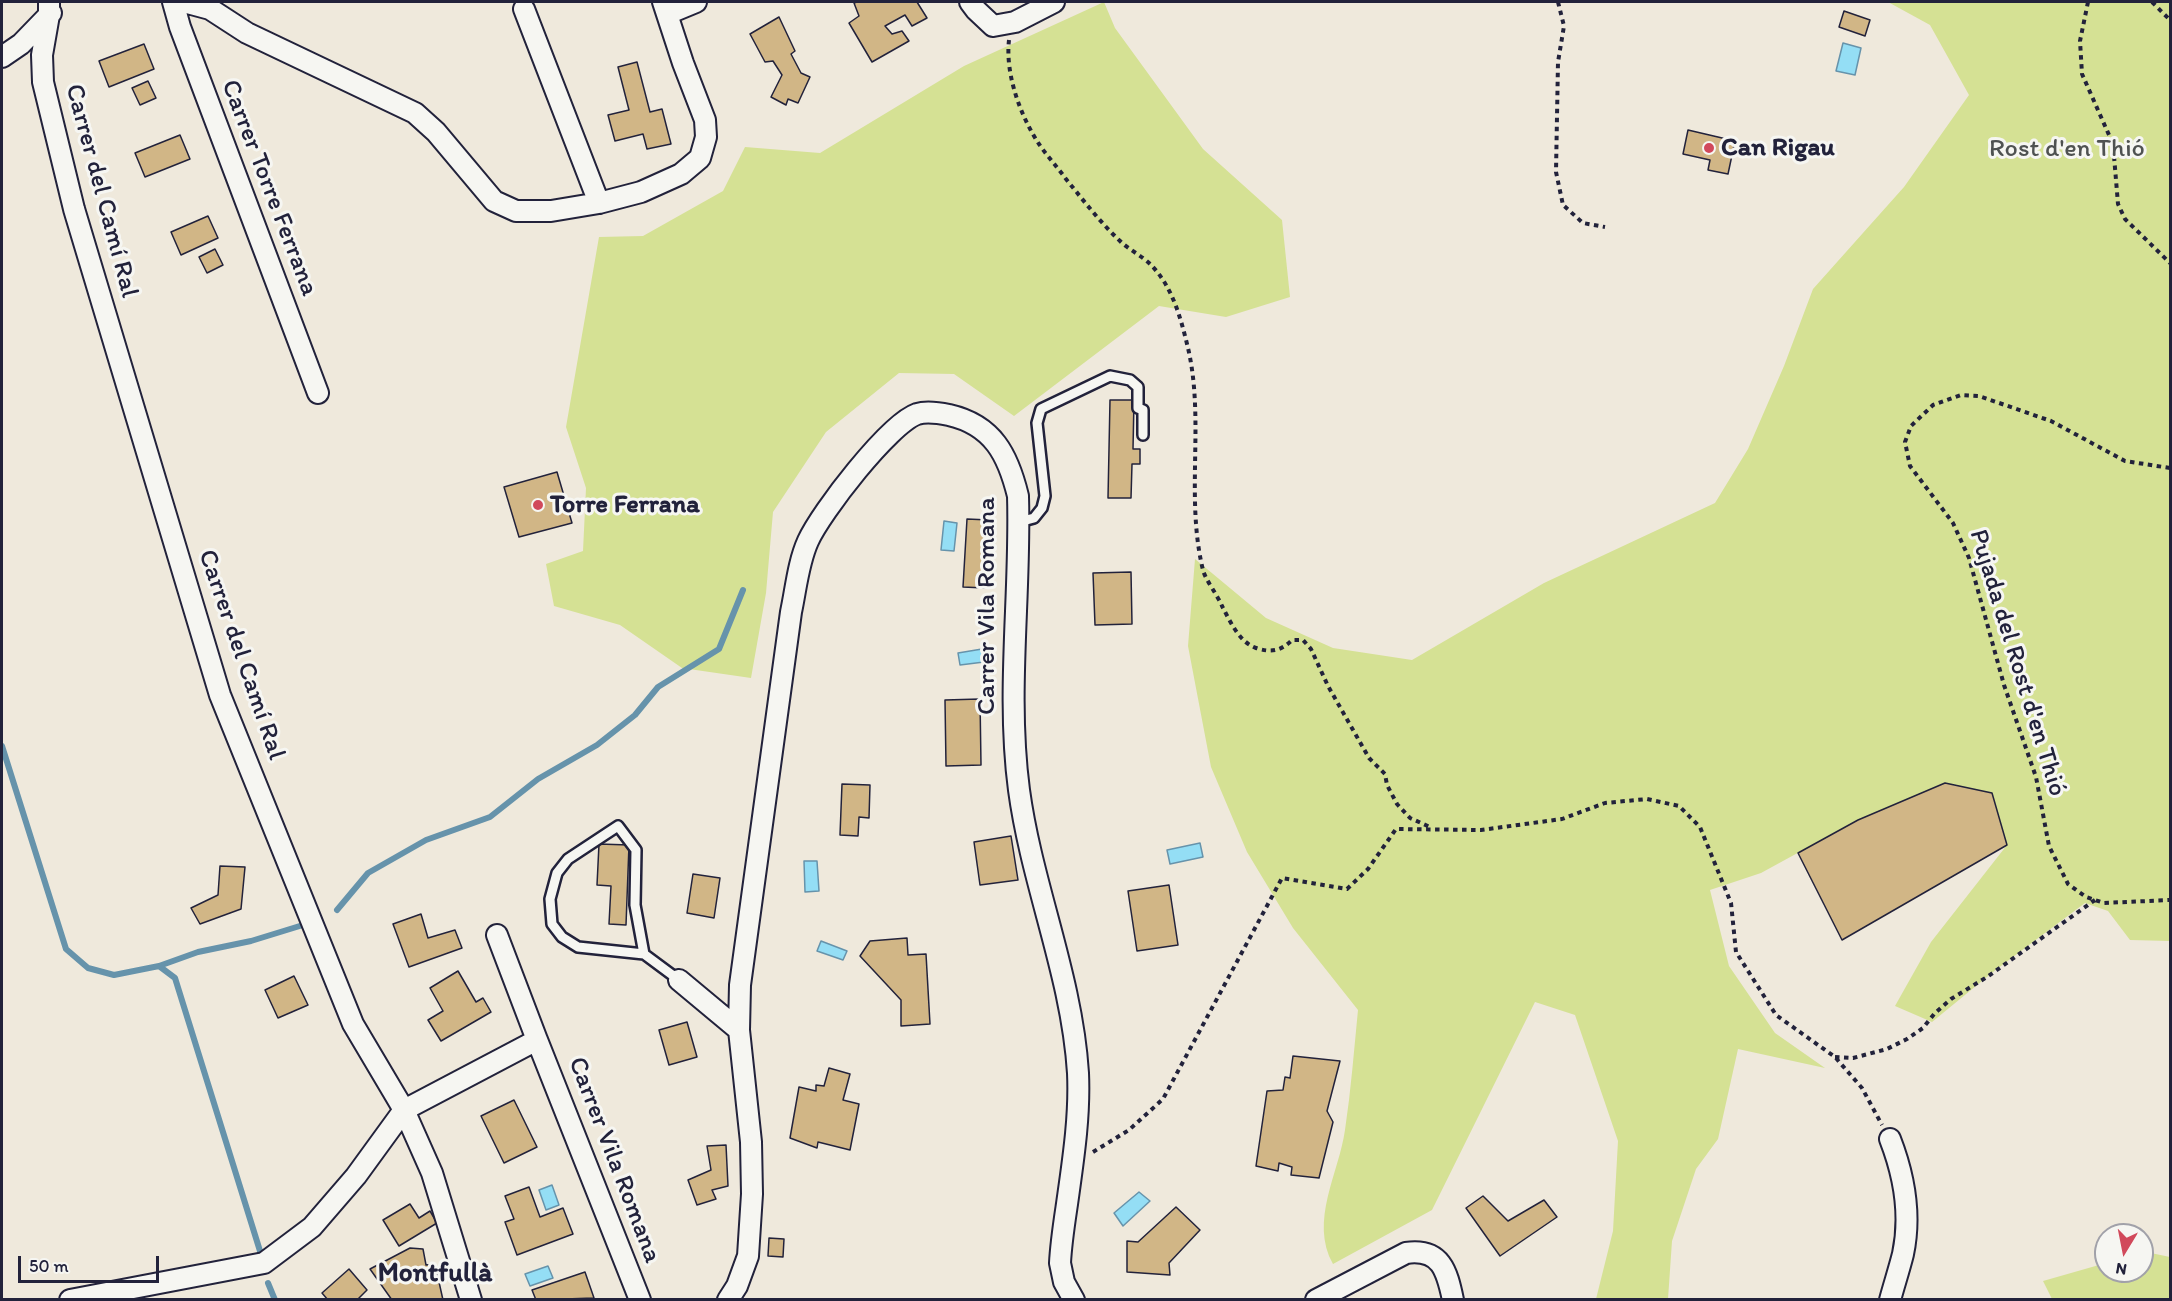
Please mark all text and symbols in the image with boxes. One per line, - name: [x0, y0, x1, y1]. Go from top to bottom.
- street label: Carrer Torre Ferrana: [213, 76, 325, 300]
- street label: Carrer del Camí Ral: [57, 81, 145, 301]
- place label: Can Rigau: [1721, 132, 1835, 164]
- park label: Rost d'en Thió: [1989, 133, 2145, 165]
- marker: Can Rigau: [1702, 141, 1716, 155]
- place label: Torre Ferrana: [550, 489, 700, 521]
- street label: Carrer Vila Romana: [971, 497, 1003, 715]
- marker: Torre Ferrana: [531, 498, 545, 512]
- street label: Pujada del Rost d'en Thió: [1962, 526, 2072, 800]
- street label: Carrer del Camí Ral: [190, 546, 292, 764]
- street label: Carrer Vila Romana: [560, 1053, 668, 1267]
- north arrow: [2094, 1223, 2154, 1283]
- scale bar: [21, 1244, 162, 1282]
- text: 50 m: [29, 1255, 69, 1277]
- district label: Montfullà: [378, 1258, 492, 1290]
- text: N: [2114, 1259, 2128, 1280]

